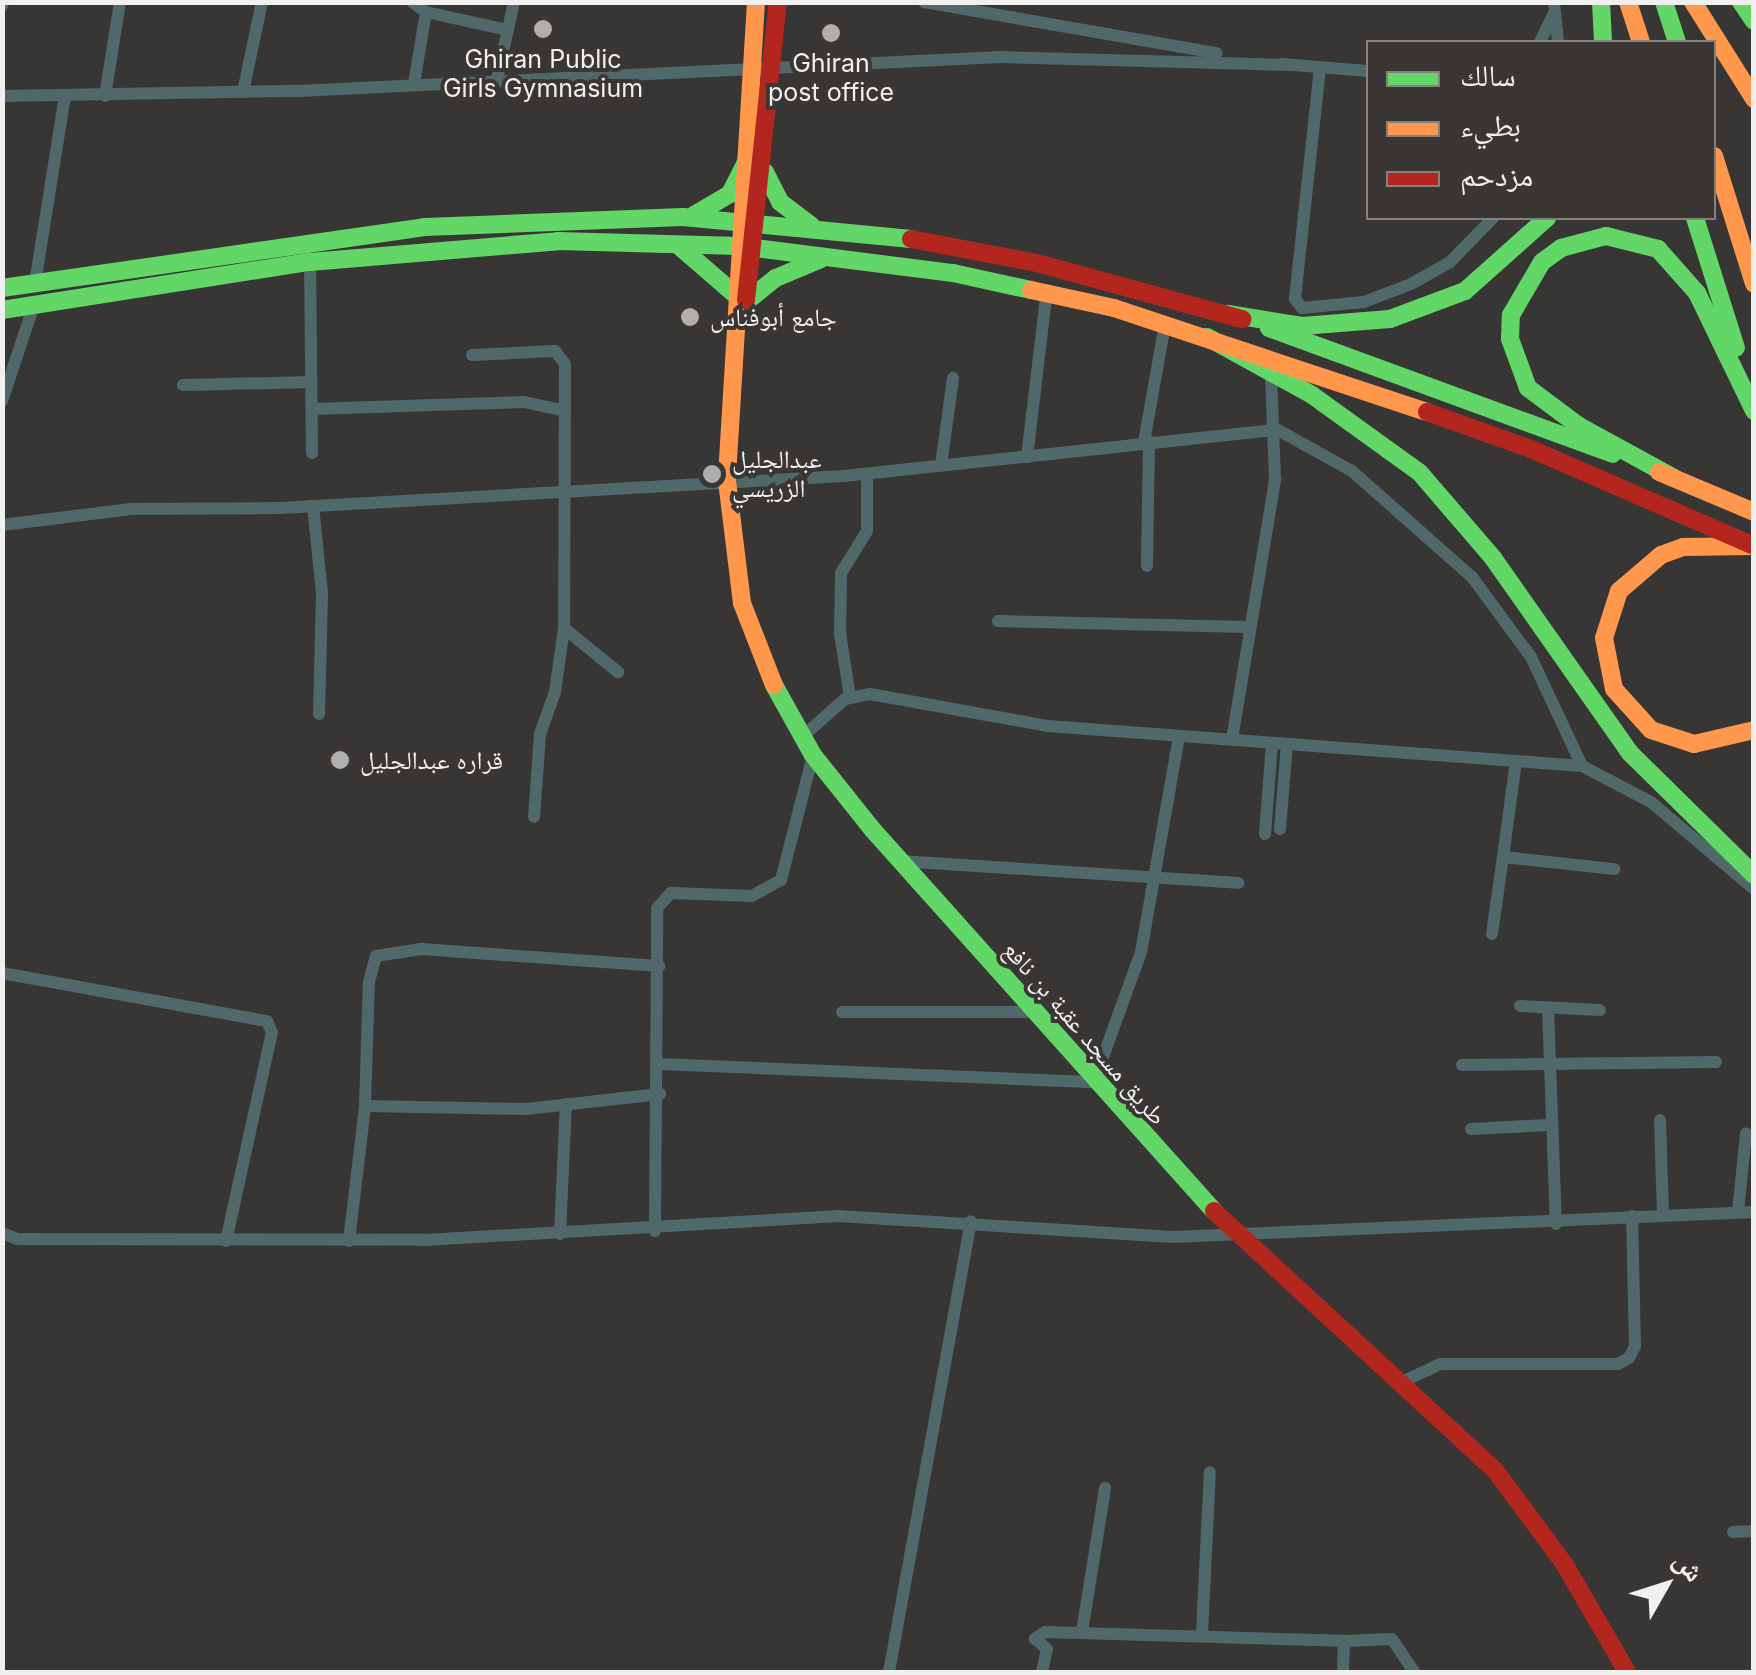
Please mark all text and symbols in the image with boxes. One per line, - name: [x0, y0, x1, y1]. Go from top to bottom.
- marker: Ghiran Public Girls Gymnasium: [532, 18, 554, 40]
- marker: Ghiran post office: [820, 22, 842, 44]
- legend: [1366, 40, 1716, 220]
- place label: Ghiran Public Girls Gymnasium: [443, 45, 643, 104]
- place label: Ghiran post office: [768, 49, 894, 108]
- text: سالك: [1460, 57, 1516, 93]
- text: بطيء: [1460, 107, 1521, 143]
- text: مزدحم: [1460, 157, 1533, 193]
- place label: جامع أبوفناس: [710, 302, 837, 332]
- marker: جامع أبوفناس: [679, 306, 701, 328]
- place label: عبدالجليل الزريسي: [732, 445, 822, 504]
- marker: عبدالجليل الزريسي: [701, 463, 723, 485]
- place label: قراره عبدالجليل: [360, 745, 503, 775]
- marker: قراره عبدالجليل: [329, 749, 351, 771]
- street label: طريق مسجد عقبة بن نافع: [997, 935, 1173, 1131]
- north arrow: [1616, 1535, 1716, 1635]
- text: ش: [1667, 1544, 1712, 1588]

